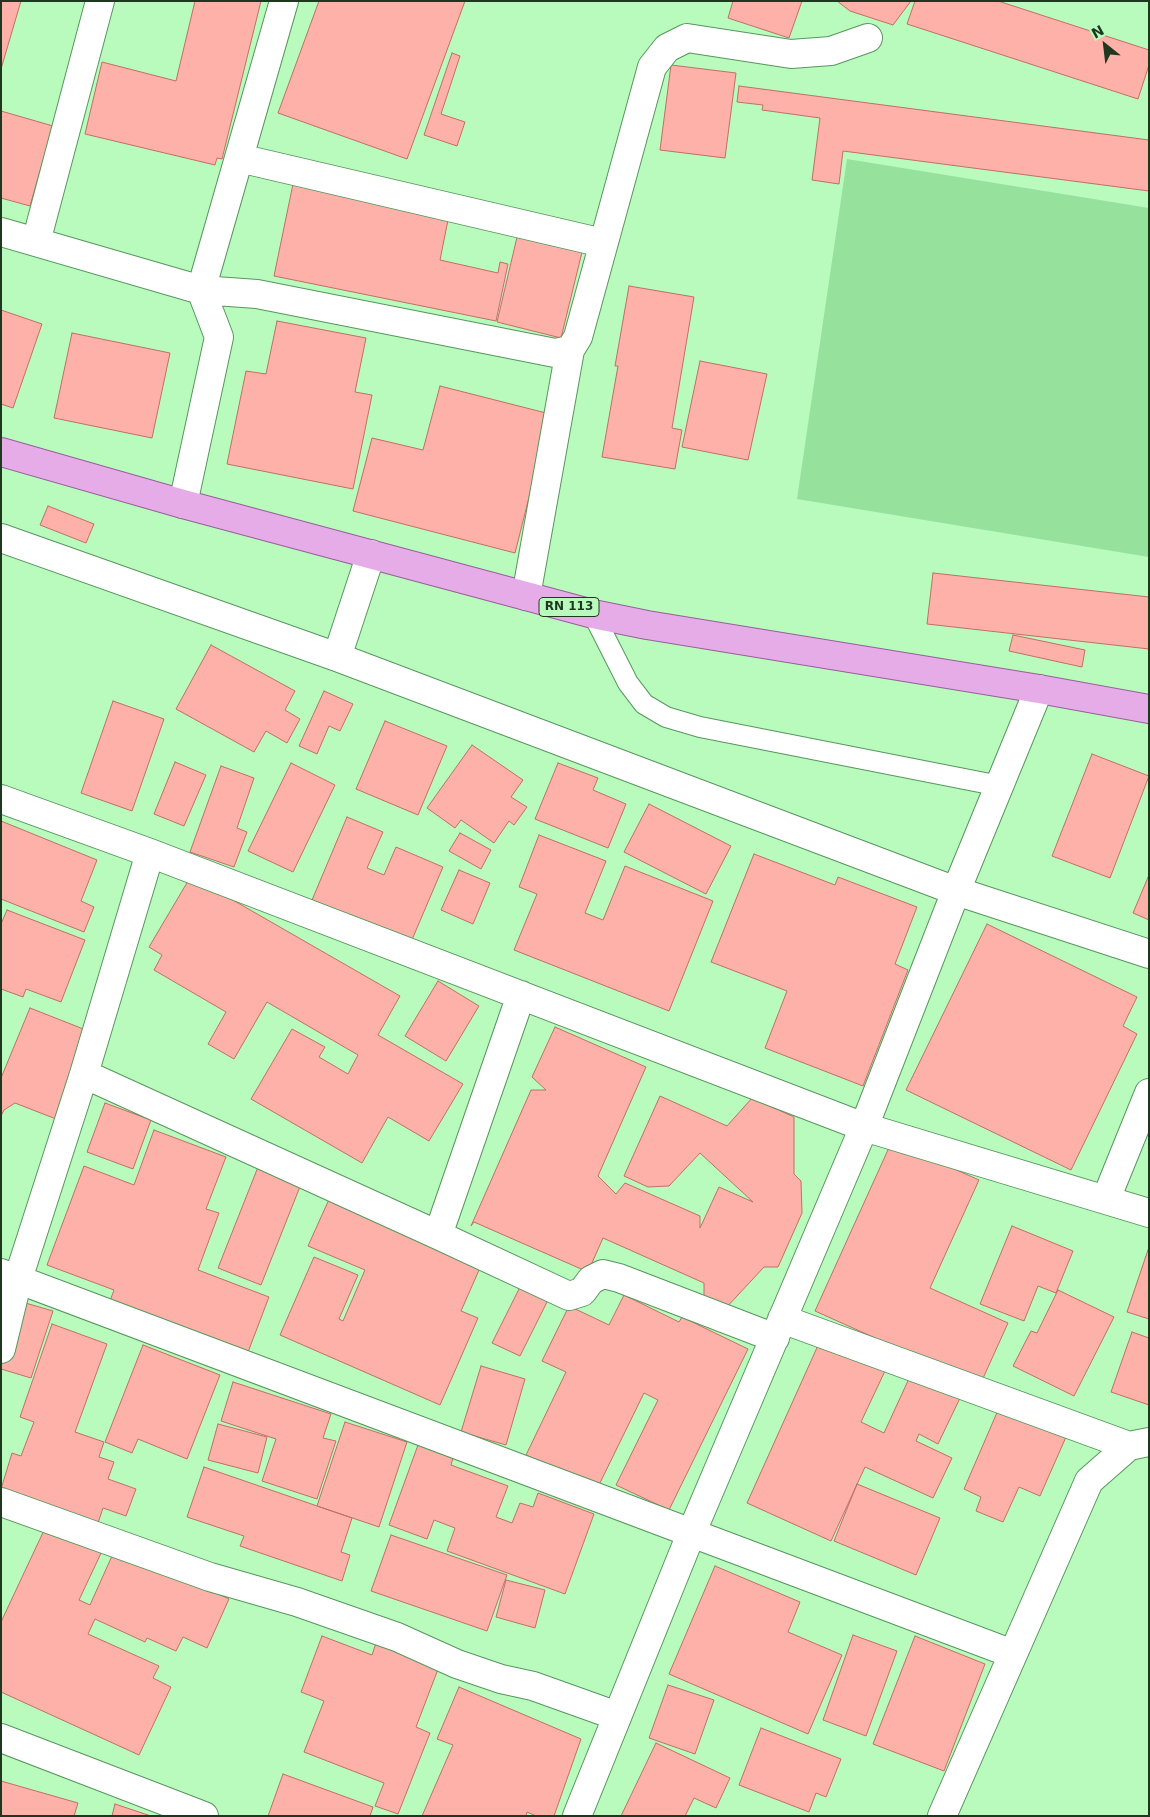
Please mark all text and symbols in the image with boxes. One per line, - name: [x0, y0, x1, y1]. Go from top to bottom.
- north arrow: [1080, 20, 1130, 70]
- text: N: [1089, 22, 1107, 42]
- road number: RN 113: [539, 598, 599, 616]

